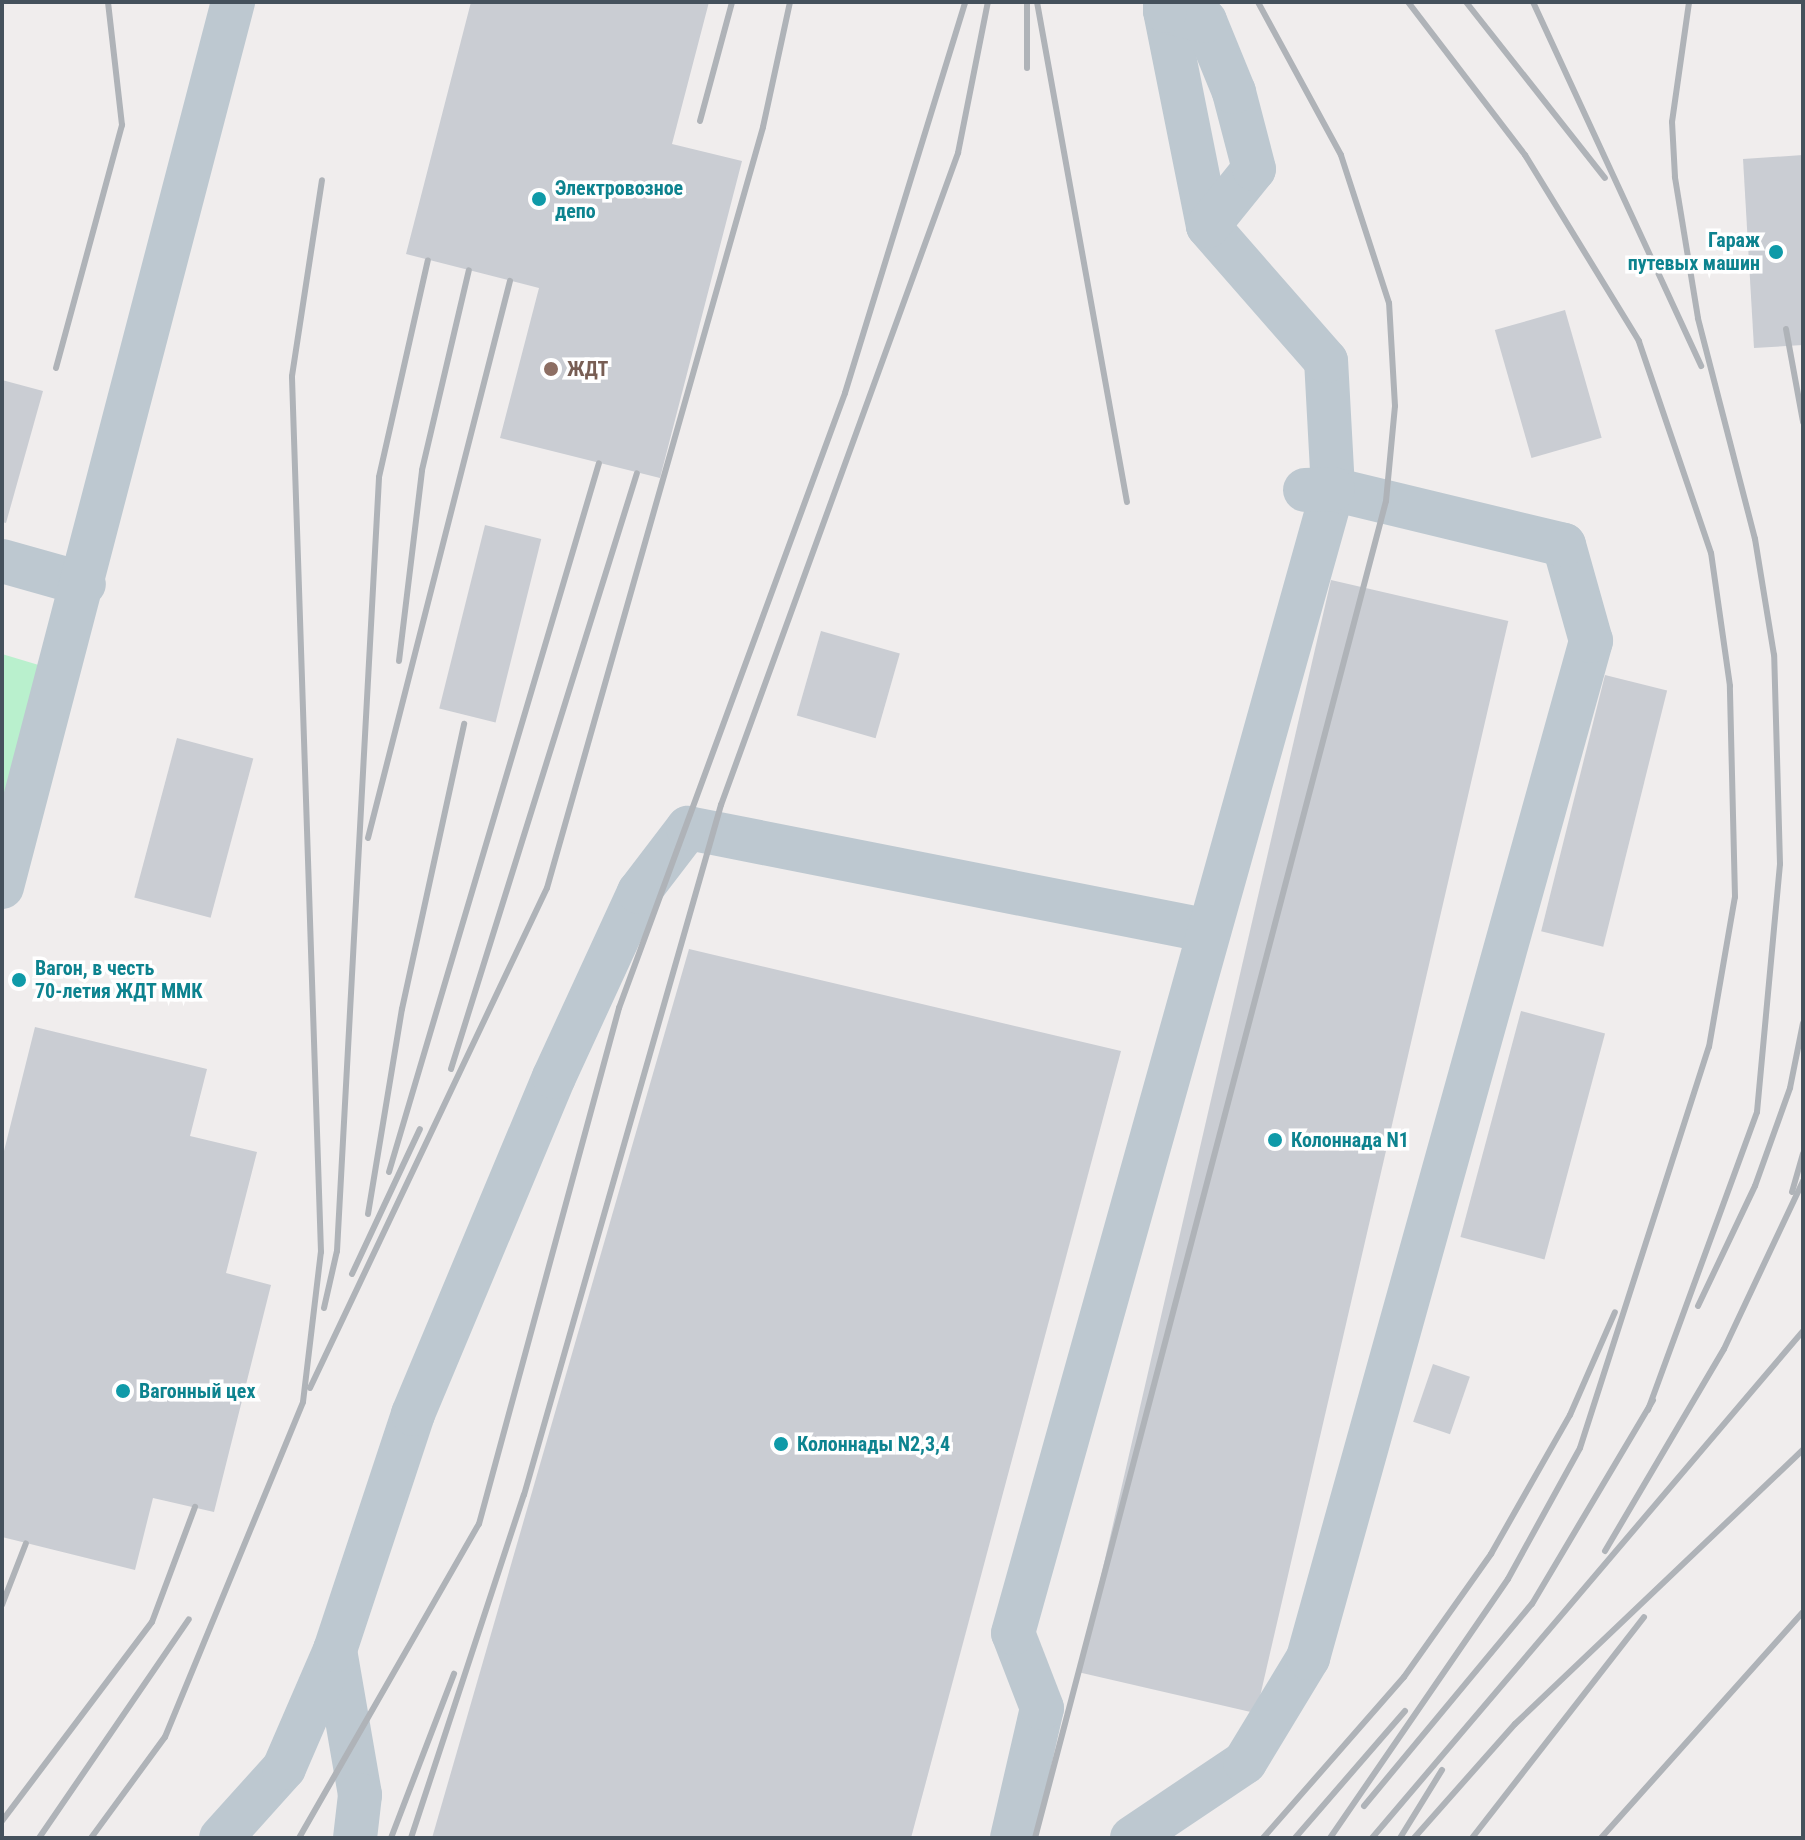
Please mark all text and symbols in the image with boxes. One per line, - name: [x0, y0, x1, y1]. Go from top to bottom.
- place label: Электровозное депо: [555, 176, 683, 223]
- marker: Электровозное депо: [530, 190, 548, 208]
- place label: Гараж путевых машин: [1628, 228, 1760, 275]
- marker: Гараж путевых машин: [1767, 243, 1785, 261]
- place label: ЖДТ: [567, 357, 608, 381]
- marker: ЖДТ: [542, 360, 560, 378]
- place label: Вагон, в честь 70-летия ЖДТ ММК: [35, 956, 203, 1003]
- marker: Вагон, в честь 70-летия ЖДТ ММК: [10, 971, 28, 989]
- place label: Колоннада N1: [1291, 1128, 1409, 1152]
- marker: Колоннада N1: [1266, 1131, 1284, 1149]
- place label: Вагонный цех: [139, 1379, 255, 1403]
- marker: Вагонный цех: [114, 1382, 132, 1400]
- place label: Колоннады N2,3,4: [797, 1432, 950, 1456]
- marker: Колоннады N2,3,4: [772, 1435, 790, 1453]

